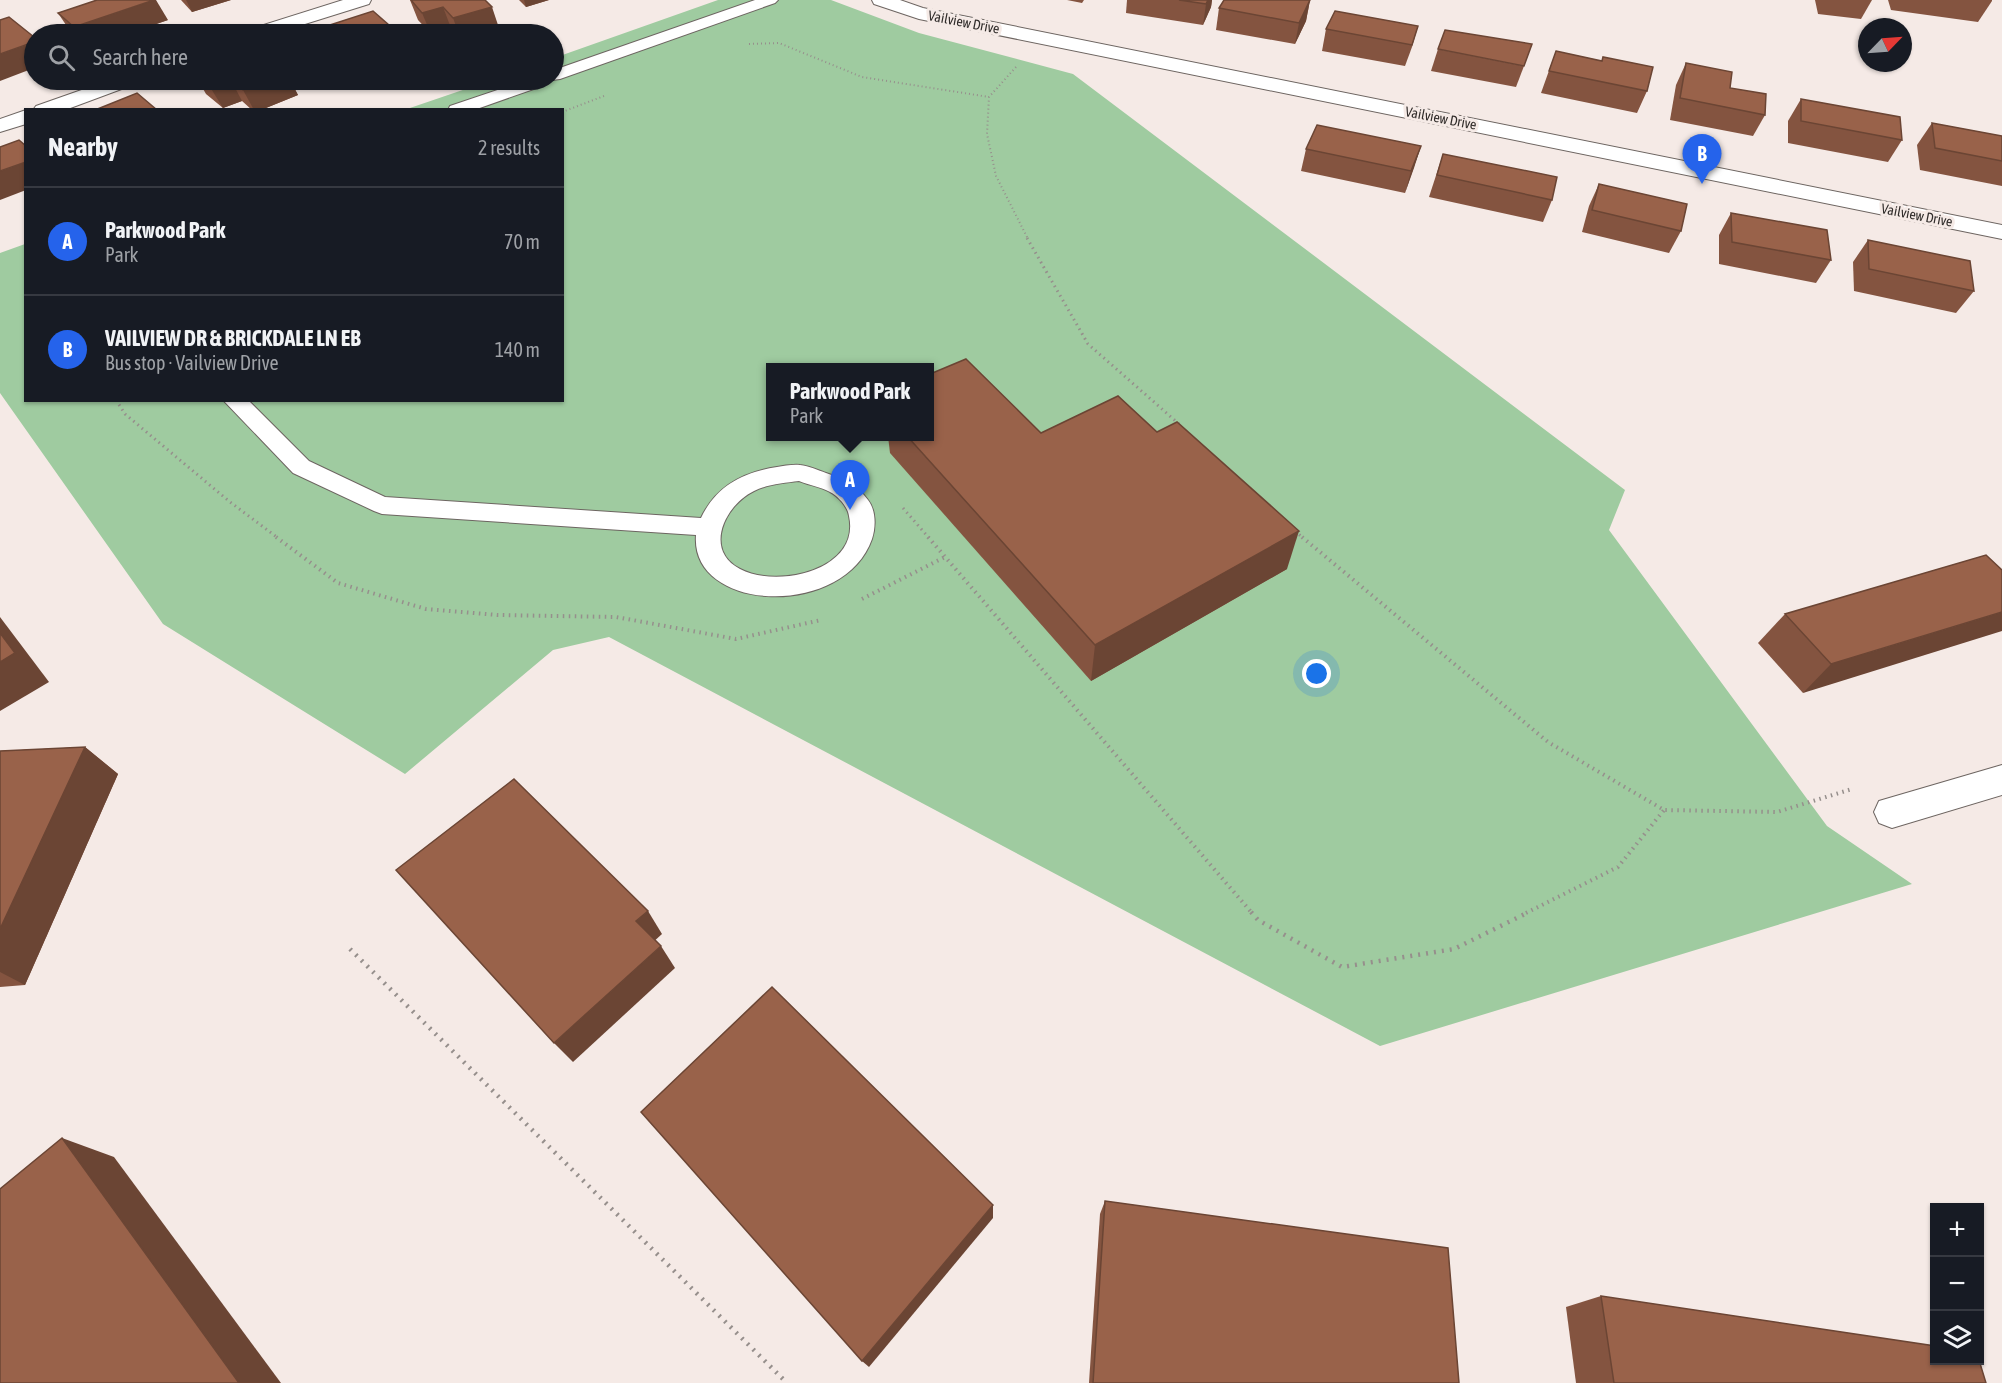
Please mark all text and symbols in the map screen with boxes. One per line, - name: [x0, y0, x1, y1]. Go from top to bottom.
- street label: Vailview Drive: [927, 7, 1001, 37]
- north arrow: [1858, 18, 1912, 72]
- search box: [24, 24, 564, 90]
- icon: search: [45, 41, 78, 74]
- text: Search here: [93, 44, 188, 70]
- street label: Vailview Drive: [1404, 103, 1478, 133]
- text: Nearby: [48, 132, 118, 162]
- pin: B: [1682, 134, 1722, 184]
- text: 2 results: [478, 136, 540, 159]
- street label: Vailview Drive: [1880, 200, 1954, 230]
- text: Parkwood Park: [105, 217, 226, 243]
- text: A: [63, 230, 72, 253]
- text: 70 m: [504, 230, 540, 253]
- text: Park: [105, 243, 138, 266]
- text: VAILVIEW DR & BRICKDALE LN EB: [105, 325, 361, 351]
- text: B: [63, 338, 72, 361]
- text: 140 m: [495, 338, 540, 361]
- text: Bus stop · Vailview Drive: [105, 351, 279, 374]
- popup: [766, 363, 934, 441]
- text: Parkwood Park: [790, 378, 910, 404]
- text: Park: [790, 404, 823, 427]
- pin: A: [830, 460, 870, 510]
- your location: [1302, 659, 1331, 688]
- map controls: [1930, 1203, 1984, 1365]
- button: +: [1930, 1203, 1984, 1257]
- button: −: [1930, 1257, 1984, 1311]
- button: layers: [1930, 1311, 1984, 1365]

